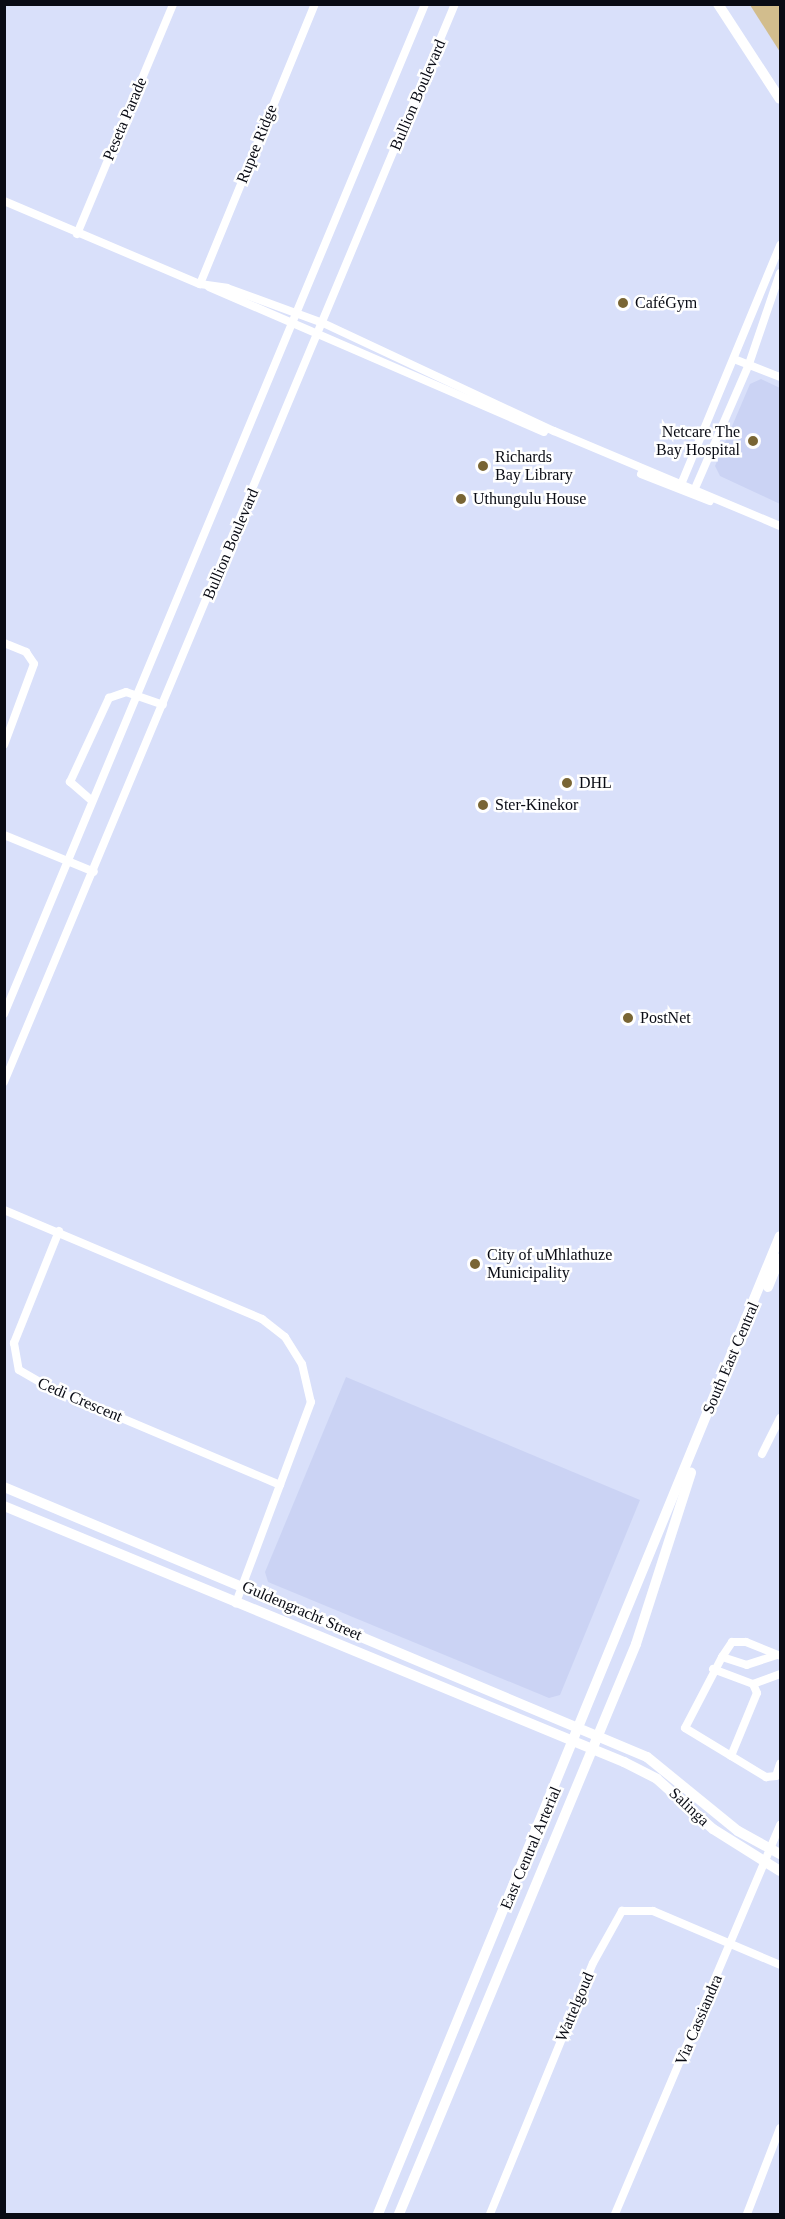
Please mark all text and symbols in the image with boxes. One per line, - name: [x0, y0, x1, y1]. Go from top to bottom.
- street label: Bullion Boulevard: [386, 37, 450, 153]
- street label: Peseta Parade: [99, 75, 151, 163]
- street label: Rupee Ridge: [233, 102, 281, 186]
- place label: CaféGym: [635, 293, 697, 313]
- marker: CaféGym: [616, 296, 630, 310]
- place label: Netcare The Bay Hospital: [656, 422, 740, 460]
- marker: Netcare The Bay Hospital: [744, 432, 762, 450]
- place label: Richards Bay Library: [495, 447, 573, 485]
- marker: Richards Bay Library: [476, 459, 490, 473]
- street label: Bullion Boulevard: [199, 486, 263, 602]
- place label: Uthungulu House: [473, 489, 586, 509]
- marker: Uthungulu House: [454, 492, 468, 506]
- place label: DHL: [579, 773, 612, 793]
- marker: DHL: [560, 776, 574, 790]
- place label: Ster-Kinekor: [495, 795, 578, 815]
- marker: Ster-Kinekor: [476, 798, 490, 812]
- place label: PostNet: [640, 1008, 691, 1028]
- marker: PostNet: [621, 1011, 635, 1025]
- place label: City of uMhlathuze Municipality: [487, 1245, 612, 1283]
- marker: City of uMhlathuze Municipality: [468, 1257, 482, 1271]
- street label: South East Central: [699, 1299, 763, 1417]
- street label: Cedi Crescent: [35, 1374, 125, 1426]
- street label: Guldengracht Street: [239, 1577, 365, 1645]
- street label: East Central Arterial: [496, 1783, 566, 1913]
- street label: Salinga: [665, 1784, 713, 1830]
- street label: Wattelgoud: [552, 1969, 598, 2045]
- street label: Via Cassiandra: [671, 1972, 727, 2068]

